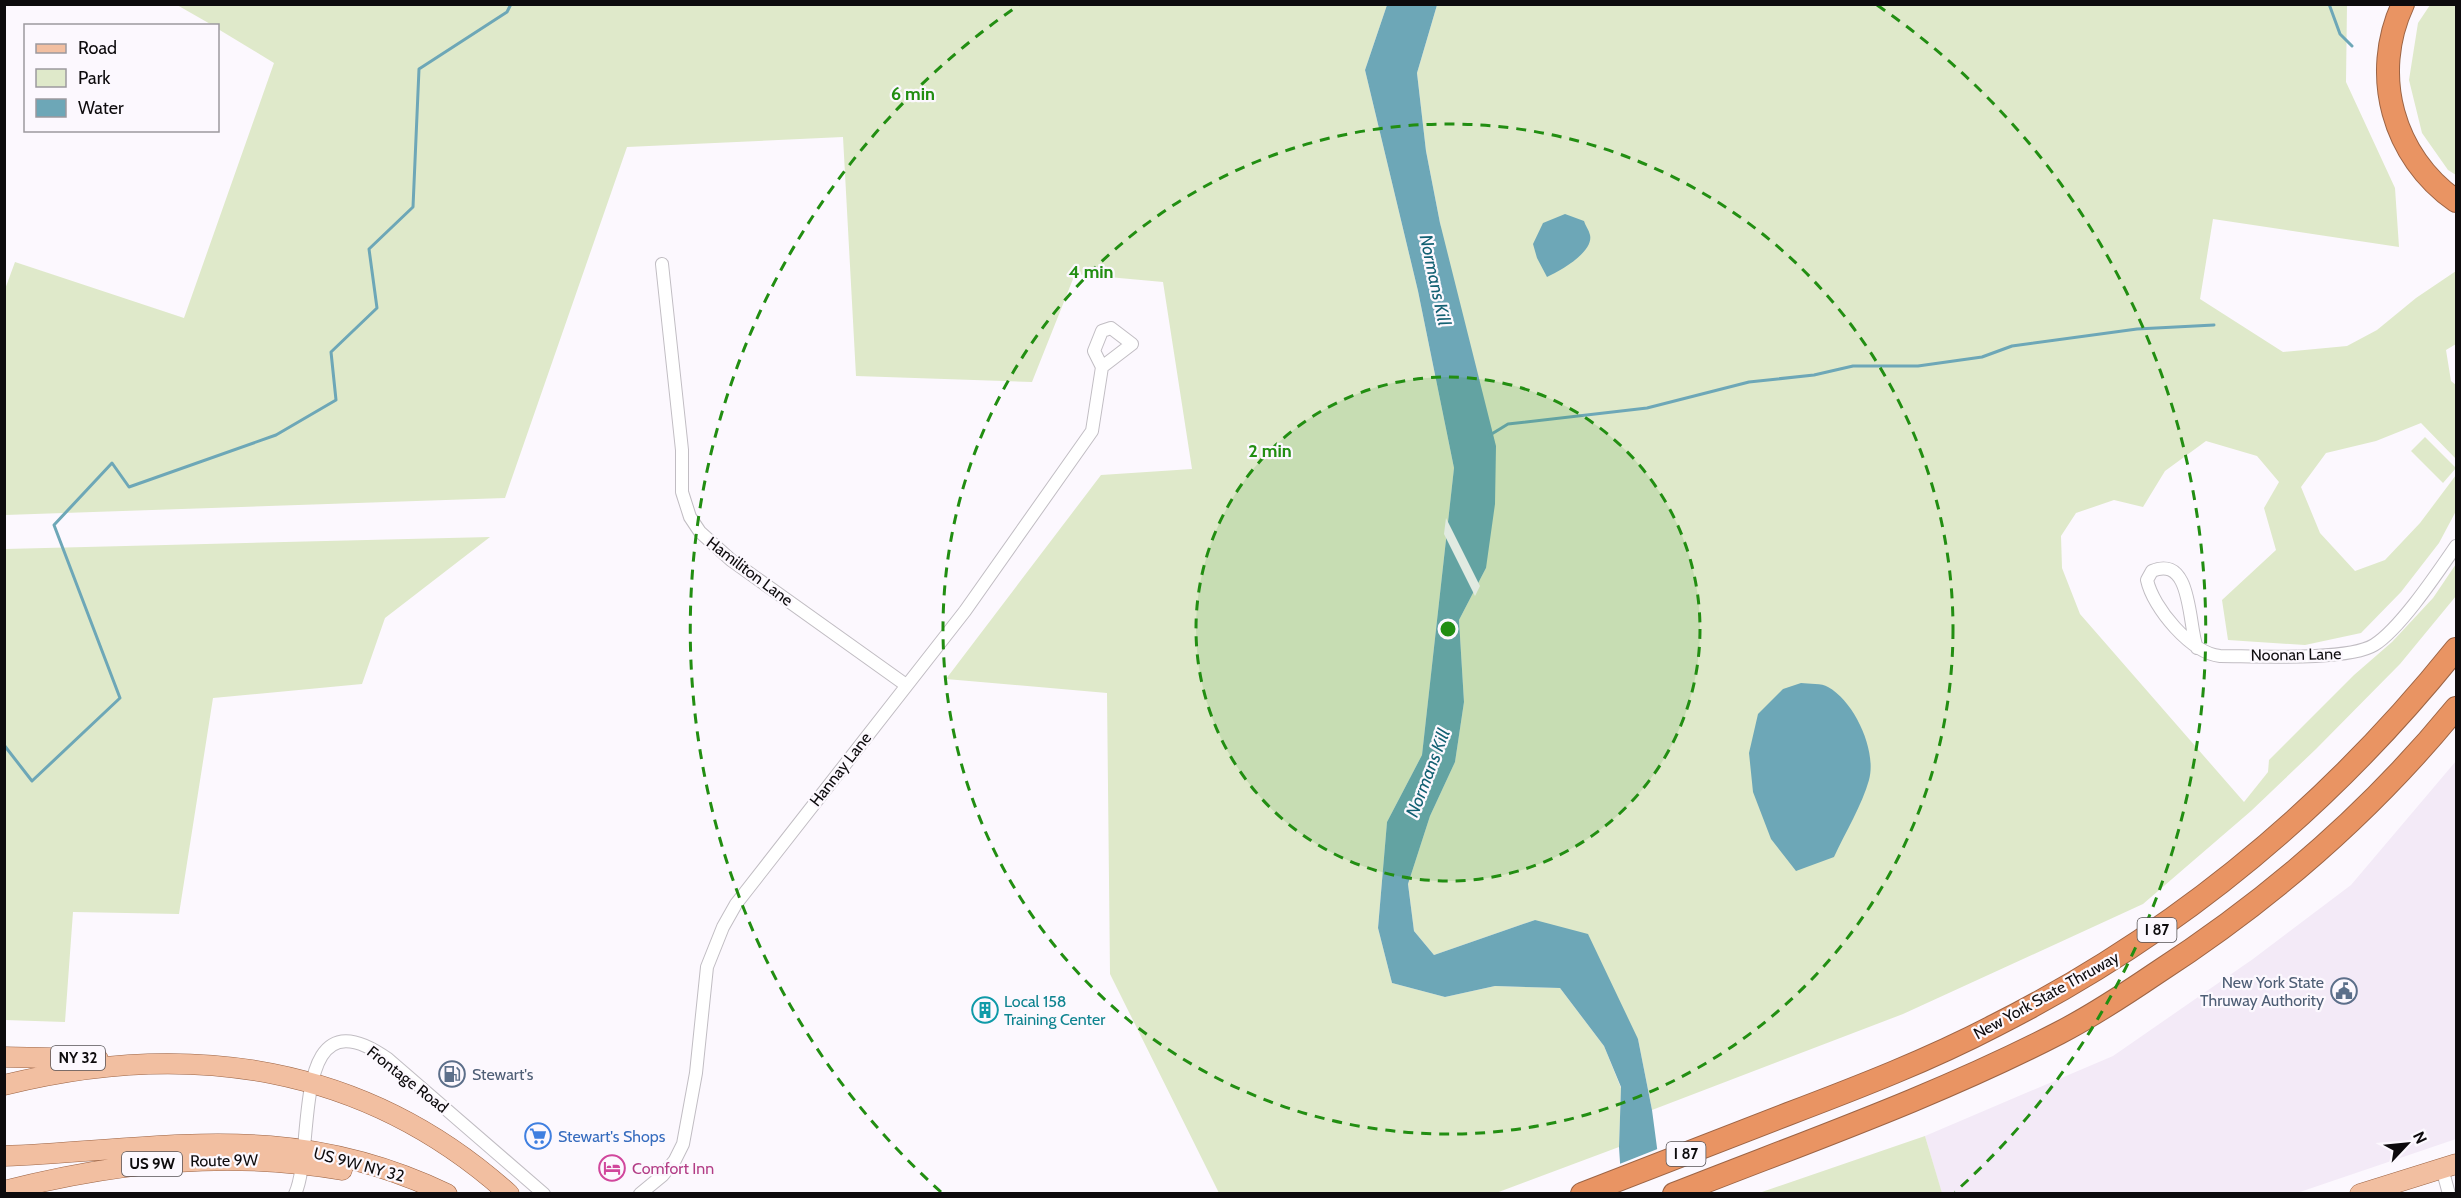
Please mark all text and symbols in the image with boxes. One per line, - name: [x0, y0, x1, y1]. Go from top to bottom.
- legend: [24, 24, 219, 132]
- text: Road: [78, 37, 117, 59]
- text: Park: [78, 67, 111, 89]
- text: 6 min: [891, 83, 935, 105]
- text: Water: [78, 97, 124, 119]
- water label: Normans Kill: [1415, 232, 1456, 328]
- text: 4 min: [1068, 261, 1114, 283]
- text: 2 min: [1248, 440, 1292, 462]
- street label: Hamiliton Lane: [703, 533, 797, 610]
- centre of rings: [1438, 619, 1458, 639]
- street label: Noonan Lane: [2251, 644, 2341, 665]
- water label: Normans Kill: [1401, 725, 1455, 820]
- street label: Hannay Lane: [806, 729, 875, 810]
- road number: I 87: [2138, 918, 2176, 942]
- street label: New York State Thruway: [1970, 948, 2122, 1043]
- place label: New York State Thruway Authority: [2200, 973, 2324, 1010]
- public building icon: New York State Thruway Authority: [2329, 976, 2359, 1006]
- place label: Local 158 Training Center: [1004, 992, 1106, 1029]
- building icon: Local 158 Training Center: [970, 995, 1000, 1025]
- street label: Frontage Road: [363, 1042, 452, 1117]
- road number: NY 32: [51, 1046, 105, 1070]
- fuel station icon: Stewart's: [437, 1059, 467, 1089]
- place label: Stewart's: [472, 1065, 534, 1084]
- north arrow: [2377, 1114, 2437, 1174]
- supermarket icon: Stewart's Shops: [523, 1121, 553, 1151]
- place label: Stewart's Shops: [558, 1127, 666, 1146]
- text: N: [2409, 1128, 2431, 1147]
- road number: I 87: [1666, 1142, 1706, 1166]
- street label: US 9W NY 32: [311, 1143, 406, 1186]
- street label: Route 9W: [190, 1150, 259, 1171]
- road number: US 9W: [122, 1152, 182, 1176]
- hotel icon: Comfort Inn: [597, 1153, 627, 1183]
- place label: Comfort Inn: [632, 1159, 714, 1178]

